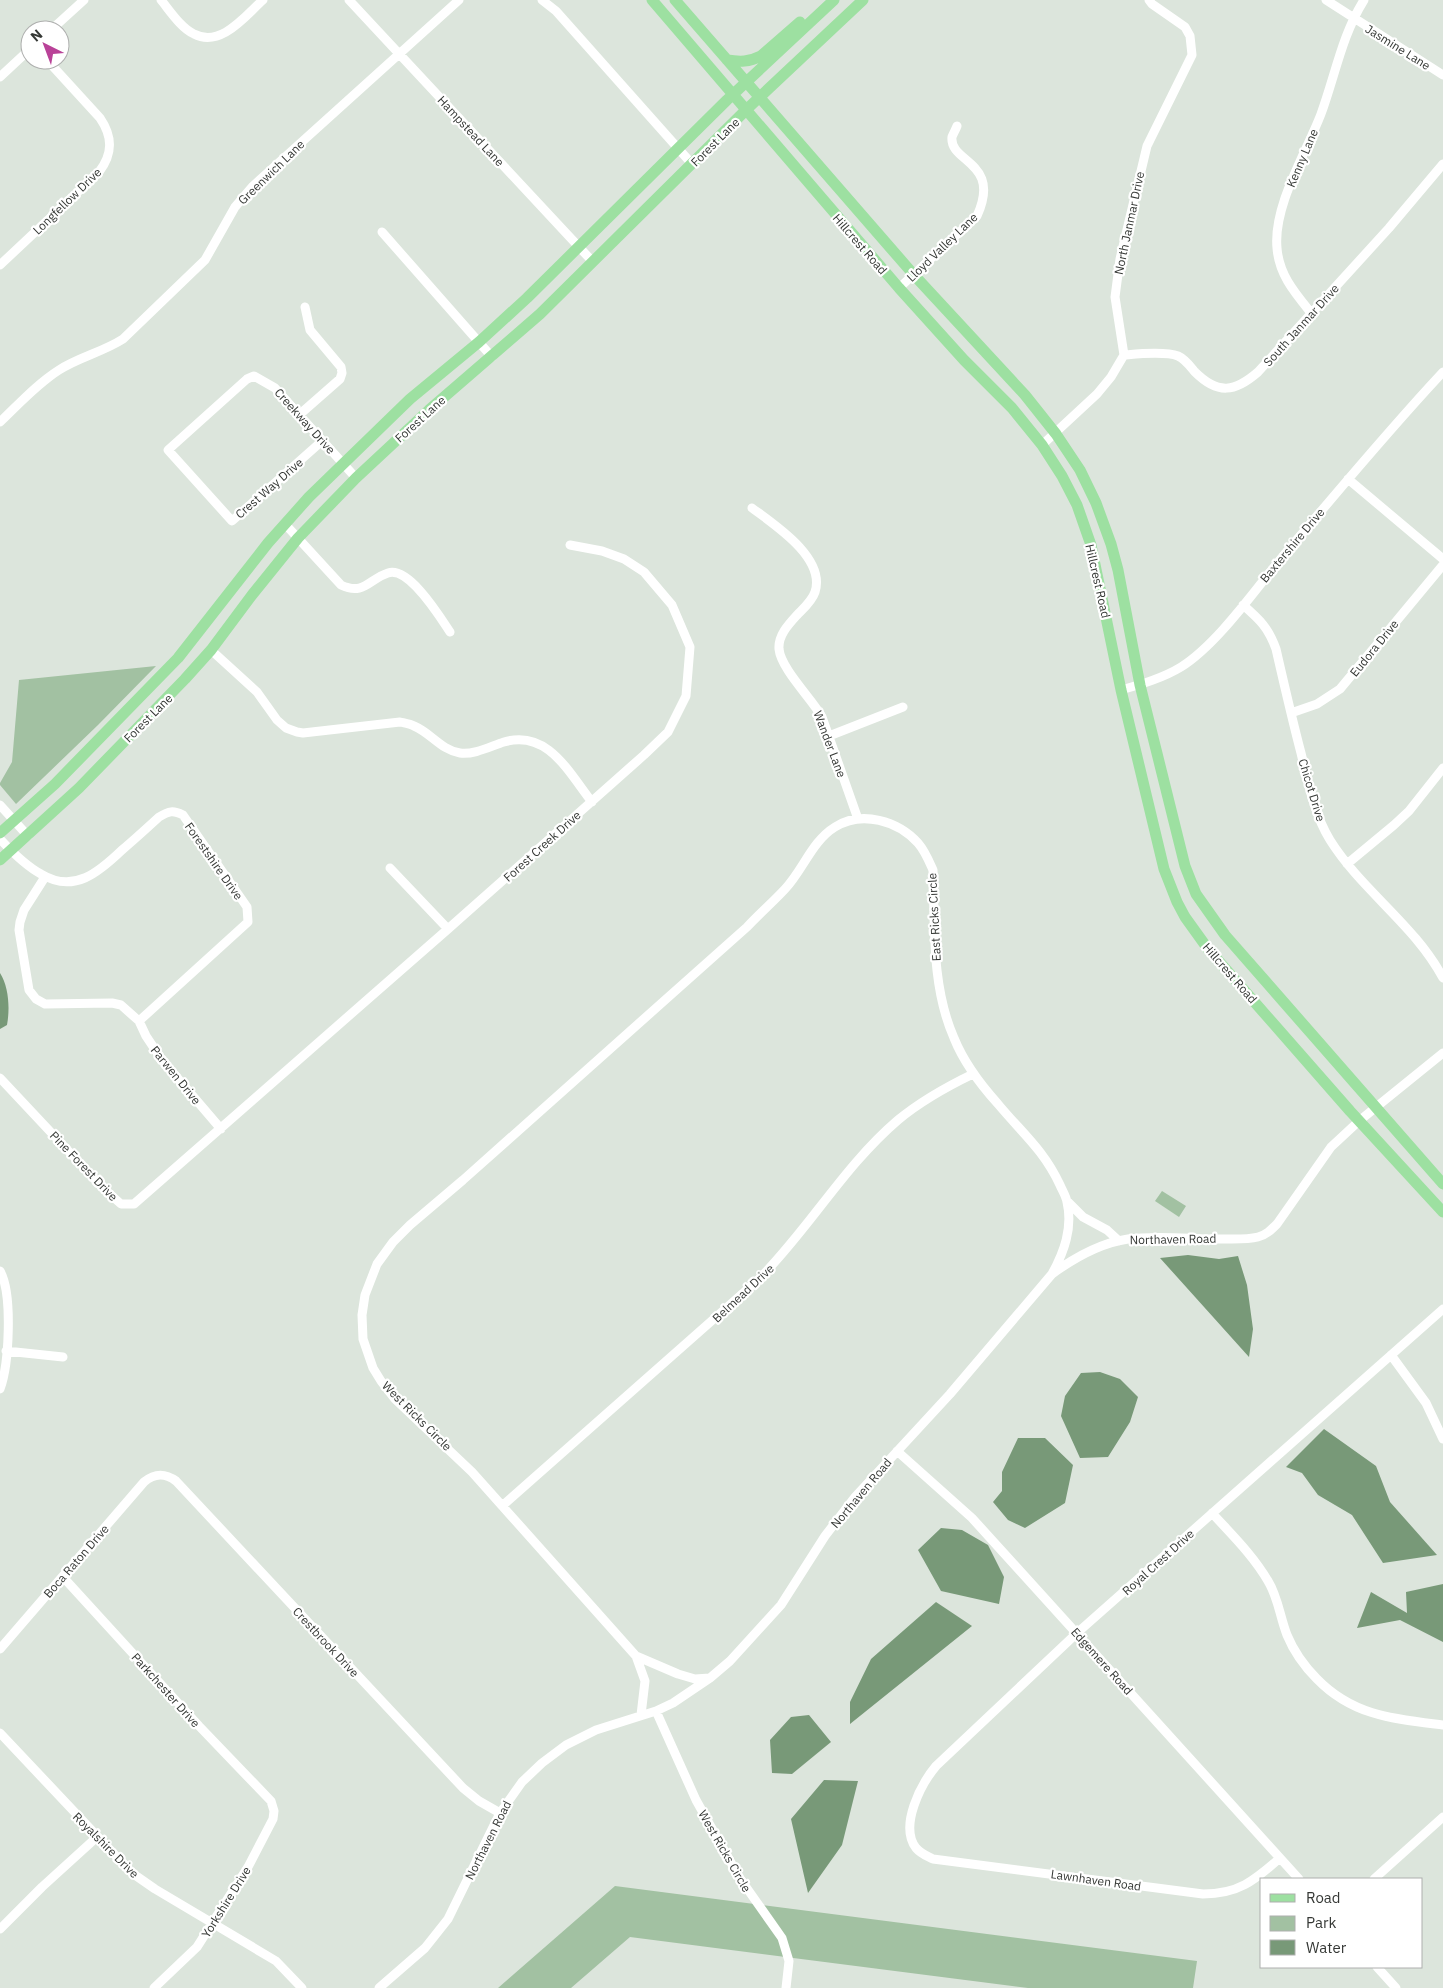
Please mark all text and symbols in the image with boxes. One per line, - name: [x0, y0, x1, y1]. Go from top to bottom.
- north arrow: [20, 20, 70, 70]
- street label: Jasmine Lane: [1363, 21, 1434, 73]
- text: N: [27, 25, 46, 45]
- street label: Hampstead Lane: [435, 93, 508, 170]
- street label: Forest Lane: [688, 114, 743, 169]
- street label: Kenny Lane: [1283, 126, 1321, 190]
- street label: Greenwich Lane: [235, 136, 308, 207]
- street label: Longfellow Drive: [30, 164, 105, 237]
- street label: North Janmar Drive: [1111, 170, 1147, 276]
- street label: Lloyd Valley Lane: [903, 209, 981, 285]
- street label: Hillcrest Road: [830, 211, 890, 277]
- street label: South Janmar Drive: [1260, 280, 1342, 369]
- street label: Creekway Drive: [272, 385, 339, 457]
- street label: Forest Lane: [392, 392, 449, 446]
- street label: Crest Way Drive: [232, 454, 306, 521]
- street label: Baxtershire Drive: [1256, 504, 1328, 585]
- street label: Hillcrest Road: [1082, 543, 1114, 619]
- street label: Eudora Drive: [1346, 616, 1402, 680]
- street label: Forest Lane: [121, 690, 176, 745]
- street label: Wander Lane: [810, 708, 850, 780]
- street label: Chicot Drive: [1295, 757, 1329, 824]
- street label: Forest Creek Drive: [500, 807, 584, 885]
- street label: Forestshire Drive: [182, 819, 247, 903]
- street label: East Ricks Circle: [924, 872, 944, 962]
- street label: Hillcrest Road: [1200, 940, 1260, 1006]
- street label: Parwen Drive: [148, 1043, 205, 1108]
- street label: Pine Forest Drive: [47, 1128, 121, 1204]
- street label: Northaven Road: [1130, 1231, 1216, 1247]
- street label: Belmead Drive: [709, 1260, 777, 1325]
- street label: West Ricks Circle: [379, 1378, 455, 1454]
- street label: Northaven Road: [827, 1455, 895, 1531]
- street label: Boca Raton Drive: [40, 1521, 112, 1601]
- street label: Royal Crest Drive: [1119, 1526, 1197, 1598]
- street label: Crestbrook Drive: [290, 1604, 362, 1680]
- street label: Edgemere Road: [1068, 1624, 1136, 1698]
- street label: Parkchester Drive: [129, 1650, 204, 1731]
- street label: Northaven Road: [462, 1798, 514, 1882]
- street label: West Ricks Circle: [695, 1807, 755, 1895]
- street label: Royalshire Drive: [70, 1809, 142, 1881]
- street label: Yorkshire Drive: [198, 1863, 254, 1940]
- street label: Lawnhaven Road: [1050, 1866, 1142, 1894]
- legend: [1260, 1878, 1423, 1968]
- text: Road: [1306, 1888, 1341, 1907]
- text: Park: [1306, 1913, 1336, 1932]
- text: Water: [1306, 1938, 1347, 1957]

